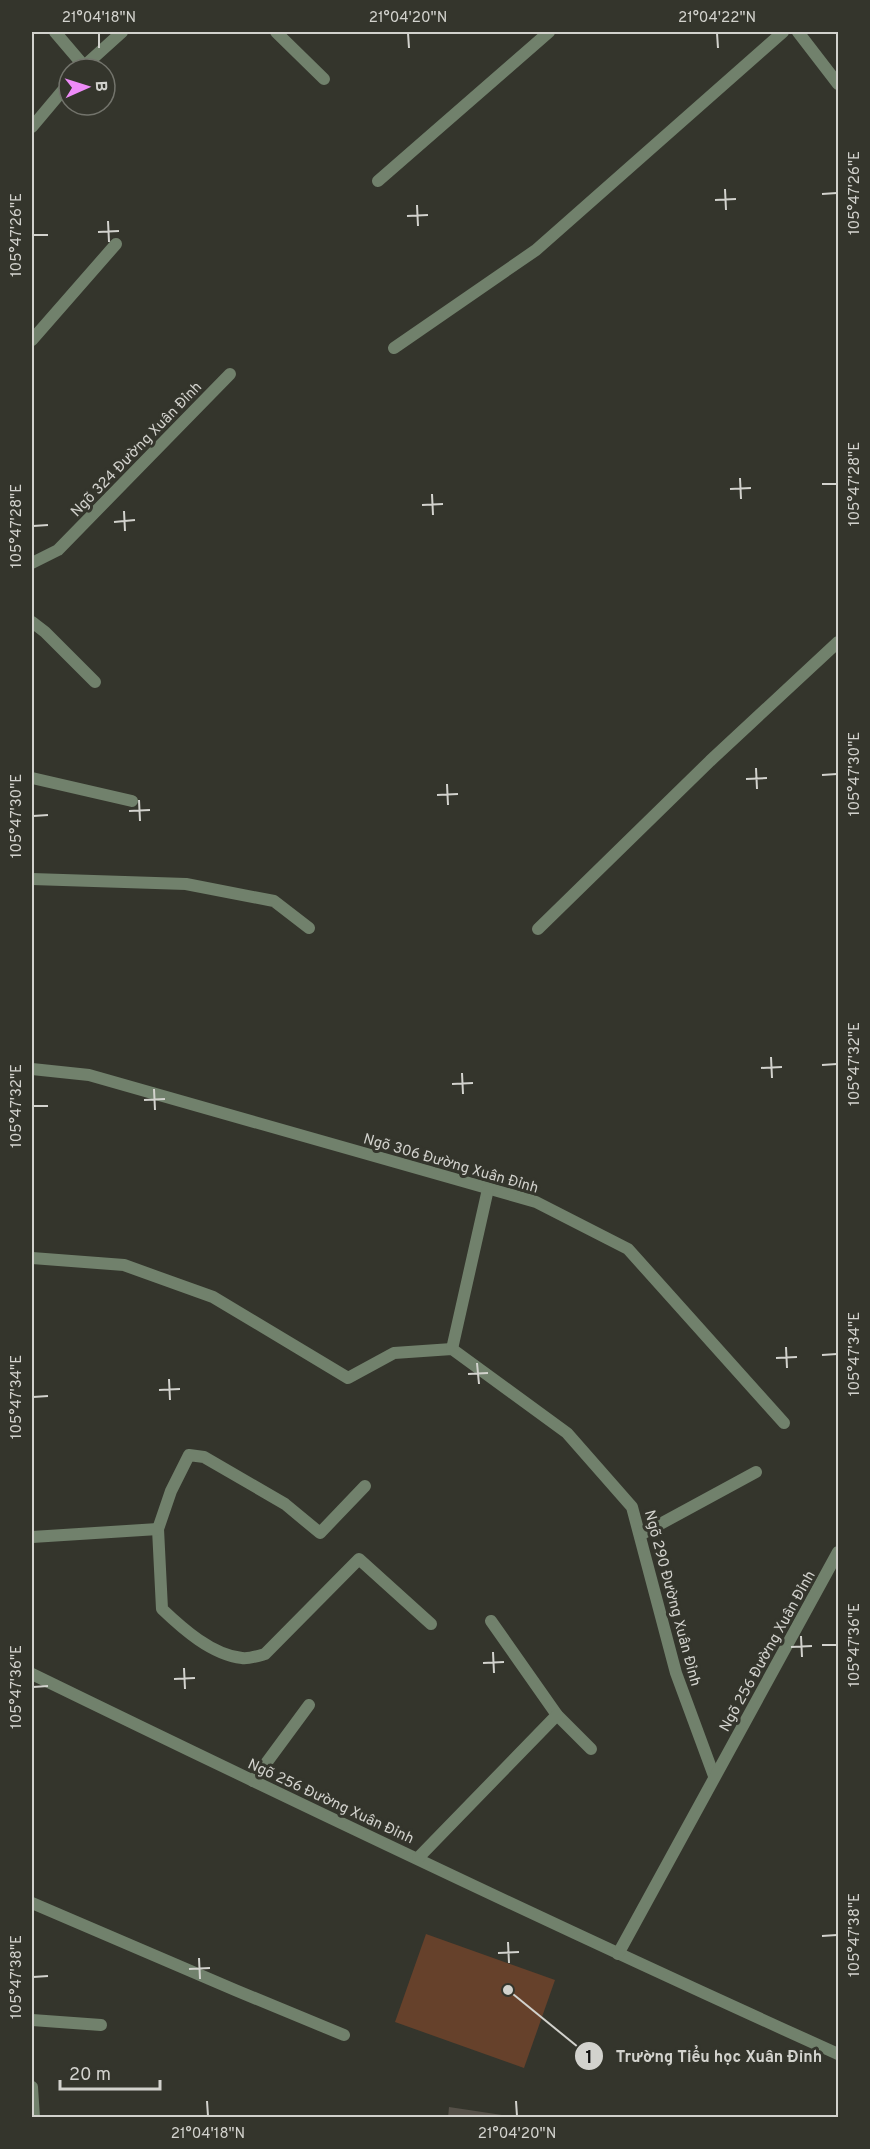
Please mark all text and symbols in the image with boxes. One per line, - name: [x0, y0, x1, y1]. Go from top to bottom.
- text: 21°04'18"N: [62, 9, 136, 28]
- text: 21°04'20"N: [369, 9, 447, 28]
- text: 21°04'22"N: [678, 9, 756, 28]
- north arrow: [57, 57, 117, 117]
- text: B: [90, 80, 110, 92]
- text: 105°47'26"E: [846, 151, 865, 235]
- text: 105°47'26"E: [8, 193, 27, 277]
- street label: Ngõ 324 Đường Xuân Đỉnh: [67, 378, 207, 522]
- text: 105°47'28"E: [846, 442, 865, 526]
- text: 105°47'28"E: [8, 484, 27, 568]
- text: 105°47'30"E: [846, 732, 865, 816]
- text: 105°47'30"E: [8, 774, 27, 858]
- text: 105°47'32"E: [846, 1022, 865, 1106]
- text: 105°47'32"E: [8, 1064, 27, 1148]
- street label: Ngõ 306 Đường Xuân Đỉnh: [361, 1130, 540, 1199]
- text: 105°47'34"E: [846, 1312, 865, 1396]
- text: 105°47'34"E: [8, 1355, 27, 1439]
- street label: Ngõ 290 Đường Xuân Đỉnh: [639, 1508, 704, 1689]
- street label: Ngõ 256 Đường Xuân Đỉnh: [716, 1568, 821, 1736]
- text: 105°47'36"E: [846, 1603, 865, 1687]
- text: 105°47'36"E: [8, 1645, 27, 1729]
- street label: Ngõ 256 Đường Xuân Đỉnh: [244, 1755, 417, 1849]
- text: 105°47'38"E: [846, 1893, 865, 1977]
- text: 105°47'38"E: [8, 1935, 27, 2019]
- callout: Trường Tiểu học Xuân Đỉnh: [574, 2039, 834, 2073]
- text: Trường Tiểu học Xuân Đỉnh: [616, 2044, 822, 2068]
- text: 1: [585, 2047, 593, 2070]
- scale bar: [60, 2053, 160, 2091]
- text: 20 m: [69, 2064, 111, 2087]
- text: 21°04'18"N: [171, 2125, 245, 2144]
- text: 21°04'20"N: [478, 2125, 556, 2144]

